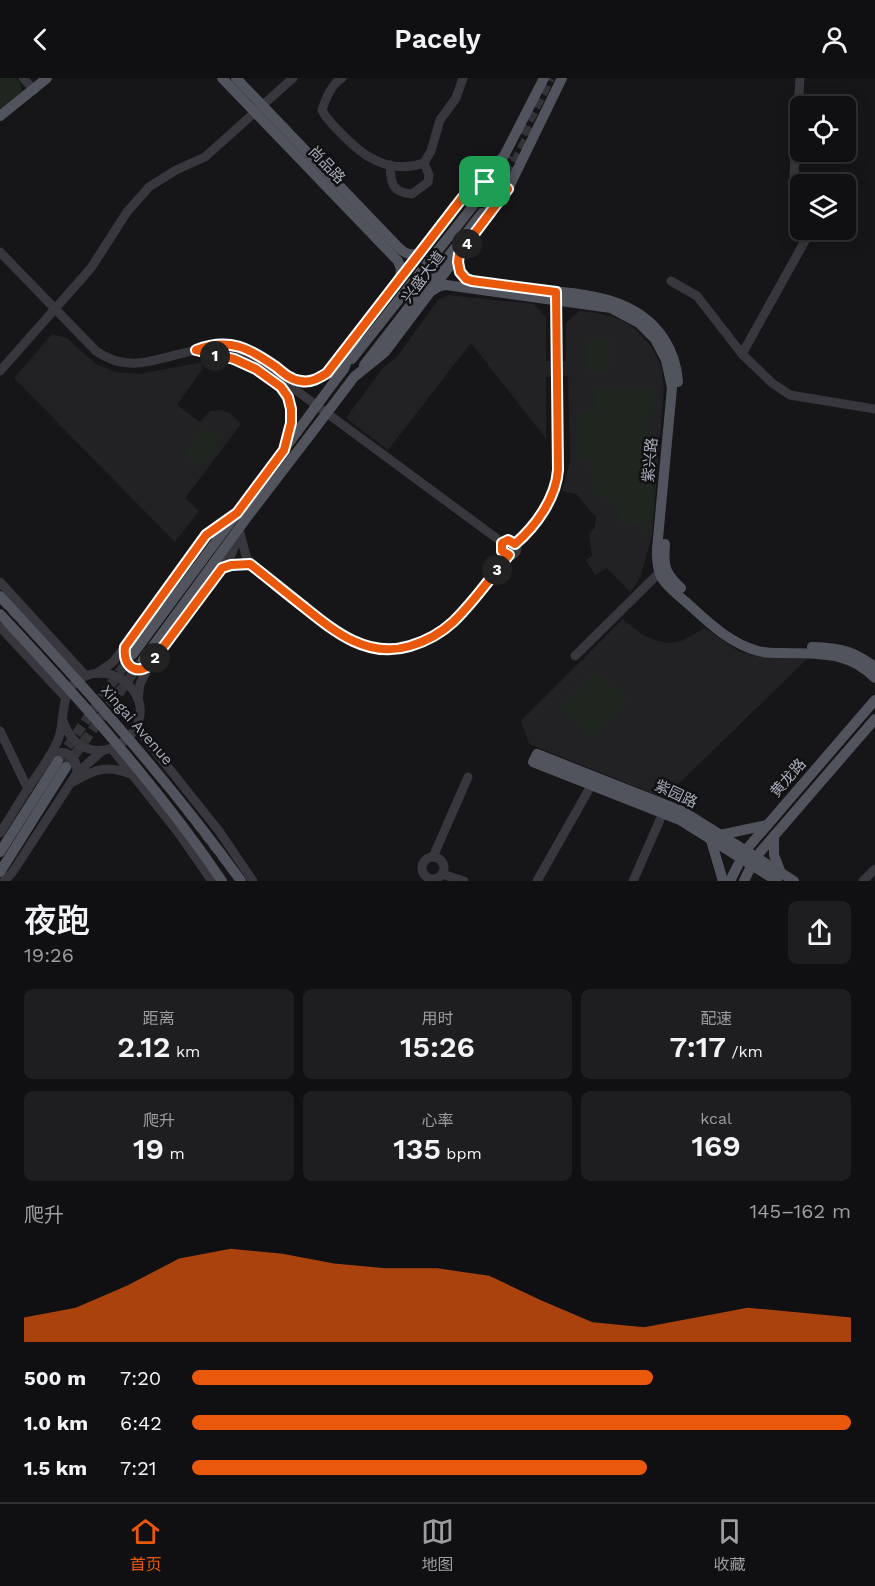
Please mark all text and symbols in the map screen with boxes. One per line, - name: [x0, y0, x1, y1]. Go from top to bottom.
- icon: back: [24, 23, 57, 56]
- text: Pacely: [394, 23, 481, 55]
- icon: person: [818, 23, 851, 56]
- map controls: [790, 96, 856, 240]
- button: locate: [790, 96, 856, 162]
- street label: 尚品路: [305, 143, 349, 187]
- pin: [459, 156, 510, 207]
- icon: arrive: [468, 165, 501, 198]
- button: layers: [790, 174, 856, 240]
- pin: 4: [452, 229, 482, 259]
- text: 4: [462, 234, 472, 253]
- street label: 兴盛大道: [398, 248, 448, 306]
- pin: 1: [200, 341, 230, 371]
- text: 1: [212, 346, 218, 365]
- street label: 紫兴路: [639, 437, 661, 483]
- pin: 3: [482, 555, 512, 585]
- text: 3: [492, 560, 502, 579]
- pin: 2: [140, 643, 170, 673]
- text: 2: [150, 648, 160, 667]
- street label: Xingai Avenue: [97, 681, 177, 769]
- street label: 黄龙路: [766, 755, 810, 801]
- street label: 紫园路: [652, 776, 700, 812]
- text: 夜跑: [24, 901, 90, 940]
- button: share: [788, 901, 851, 964]
- text: 19:26: [24, 943, 74, 967]
- text: 距离: [143, 1009, 175, 1028]
- text: 用时: [421, 1009, 454, 1028]
- text: 配速: [700, 1009, 732, 1028]
- text: 2.12: [117, 1029, 171, 1064]
- text: 15:26: [400, 1029, 475, 1064]
- text: 7:17: [669, 1029, 726, 1064]
- text: km: [171, 1042, 200, 1061]
- text: /km: [726, 1042, 763, 1061]
- text: kcal: [700, 1109, 732, 1128]
- text: 爬升: [143, 1111, 175, 1130]
- text: 心率: [421, 1111, 454, 1130]
- text: 169: [691, 1128, 741, 1163]
- text: 19: [133, 1131, 164, 1166]
- text: 135: [393, 1131, 441, 1166]
- text: m: [164, 1144, 185, 1163]
- text: bpm: [441, 1144, 482, 1163]
- text: 145–162 m: [749, 1199, 851, 1223]
- text: 爬升: [24, 1203, 64, 1227]
- text: 500 m: [24, 1366, 86, 1390]
- text: 7:20: [120, 1366, 161, 1390]
- text: 1.0 km: [24, 1411, 88, 1435]
- text: 6:42: [120, 1411, 162, 1435]
- text: 1.5 km: [24, 1456, 87, 1480]
- text: 7:21: [120, 1456, 157, 1480]
- tab: 首页: [129, 1515, 162, 1575]
- tab: 地图: [421, 1515, 454, 1575]
- tab: 收藏: [713, 1515, 746, 1575]

